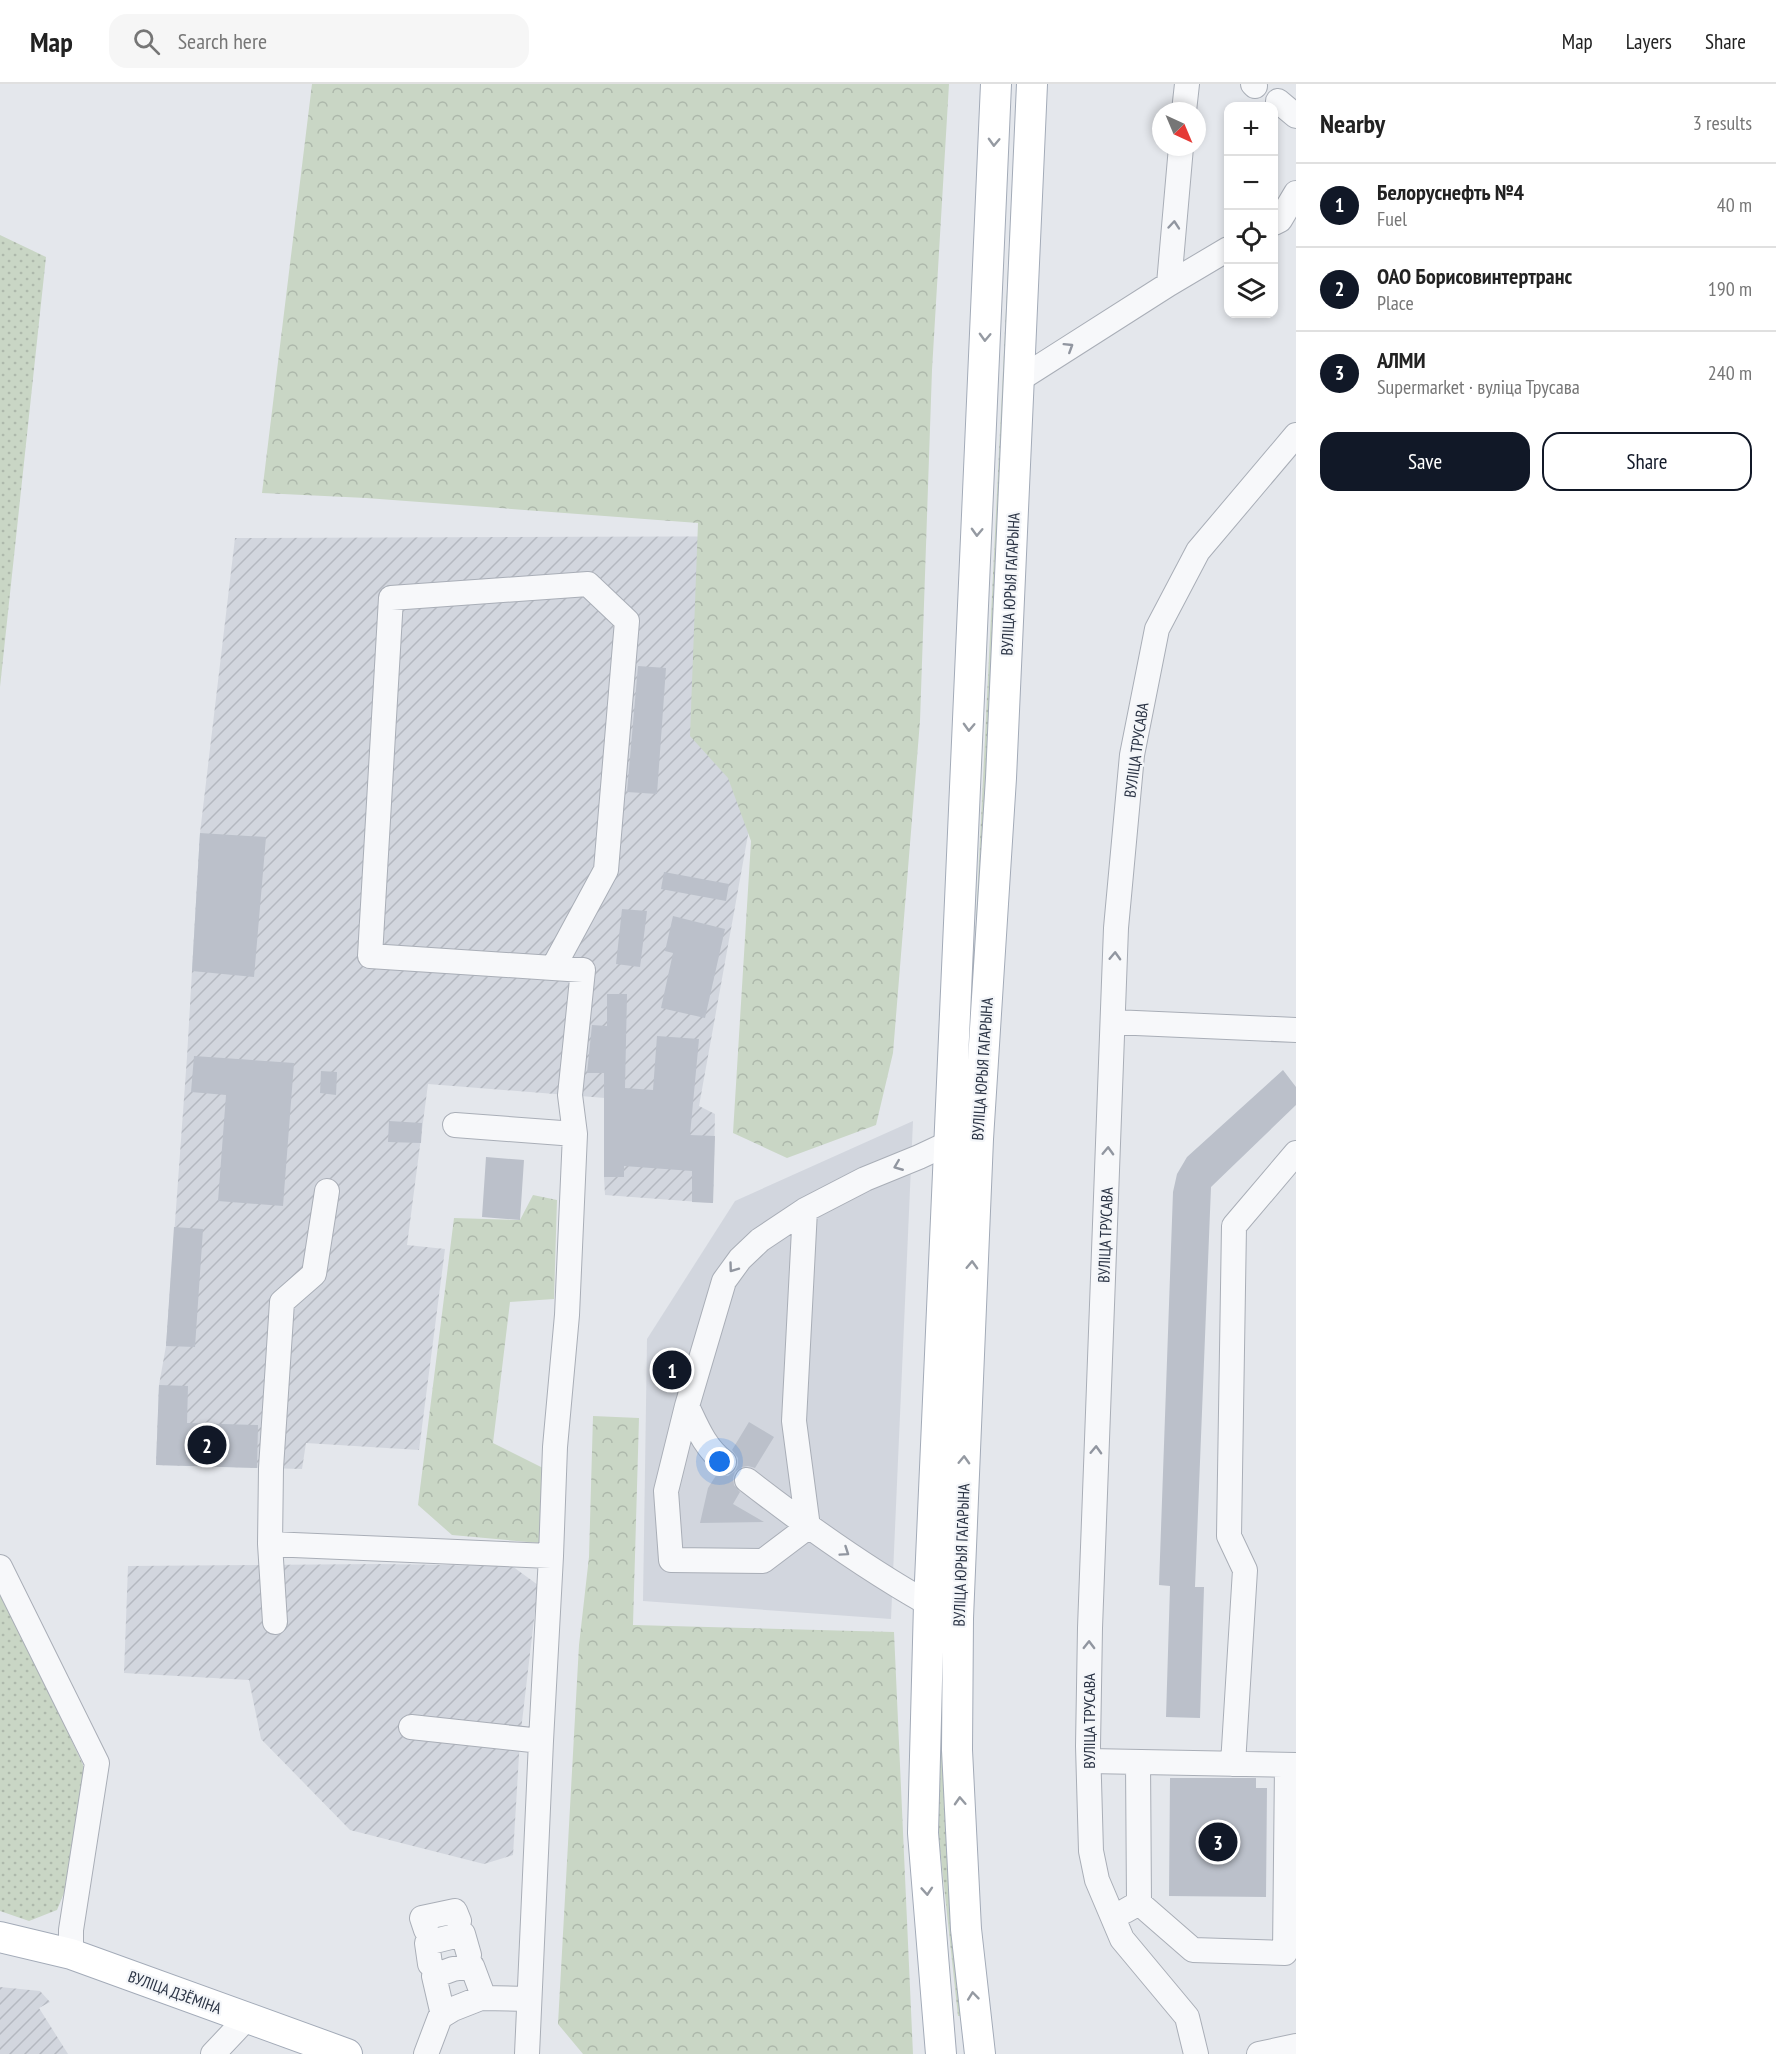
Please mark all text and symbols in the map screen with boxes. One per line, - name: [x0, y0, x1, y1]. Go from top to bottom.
- search box: [109, 14, 529, 68]
- text: Map: [30, 23, 73, 60]
- icon: search: [130, 25, 163, 58]
- text: Search here: [178, 27, 267, 55]
- text: Map: [1562, 28, 1593, 55]
- text: Layers: [1626, 28, 1672, 55]
- text: Share: [1705, 28, 1746, 55]
- north arrow: [1152, 102, 1206, 156]
- map controls: [1224, 102, 1278, 318]
- button: +: [1224, 102, 1278, 156]
- text: Nearby: [1320, 107, 1385, 140]
- text: 3 results: [1693, 110, 1752, 136]
- one-way arrow: [987, 138, 1000, 147]
- button: −: [1224, 156, 1278, 210]
- text: Белоруснефть №4: [1377, 178, 1524, 206]
- text: 1: [1335, 192, 1344, 218]
- text: 40 m: [1717, 192, 1752, 218]
- text: Fuel: [1377, 206, 1407, 232]
- button: locate: [1224, 210, 1278, 264]
- one-way arrow: [1167, 221, 1180, 230]
- text: ОАО Борисовинтертранс: [1377, 262, 1572, 290]
- button: layers: [1224, 264, 1278, 318]
- text: 2: [1335, 276, 1344, 302]
- text: 190 m: [1708, 276, 1752, 302]
- text: Place: [1377, 290, 1414, 316]
- one-way arrow: [979, 333, 992, 342]
- one-way arrow: [1062, 343, 1073, 354]
- text: АЛМИ: [1377, 346, 1426, 374]
- text: 3: [1335, 360, 1344, 386]
- text: 240 m: [1708, 360, 1752, 386]
- text: Supermarket · вуліца Трусава: [1377, 374, 1580, 400]
- button: Save: [1320, 432, 1530, 491]
- button: Share: [1542, 432, 1752, 491]
- street label: ВУЛІЦА ЮРЫЯ ГАГАРЫНА: [996, 512, 1024, 656]
- one-way arrow: [971, 528, 983, 537]
- street label: ВУЛІЦА ТРУСАВА: [1119, 701, 1153, 799]
- one-way arrow: [962, 722, 975, 731]
- one-way arrow: [1109, 951, 1122, 960]
- street label: ВУЛІЦА ЮРЫЯ ГАГАРЫНА: [967, 997, 997, 1141]
- one-way arrow: [1101, 1146, 1114, 1155]
- one-way arrow: [893, 1159, 904, 1171]
- street label: ВУЛІЦА ТРУСАВА: [1093, 1186, 1117, 1283]
- one-way arrow: [966, 1260, 979, 1269]
- one-way arrow: [730, 1261, 741, 1272]
- pin: 1: [652, 1348, 692, 1392]
- pin: 2: [188, 1422, 226, 1468]
- one-way arrow: [1090, 1446, 1103, 1455]
- your location: [705, 1447, 734, 1476]
- one-way arrow: [958, 1455, 971, 1464]
- street label: ВУЛІЦА ЮРЫЯ ГАГАРЫНА: [949, 1483, 974, 1627]
- one-way arrow: [839, 1545, 850, 1556]
- one-way arrow: [1083, 1641, 1095, 1650]
- street label: ВУЛІЦА ТРУСАВА: [1079, 1673, 1099, 1769]
- one-way arrow: [953, 1797, 966, 1806]
- pin: 3: [1198, 1820, 1238, 1864]
- one-way arrow: [921, 1886, 934, 1895]
- street label: ВУЛІЦА ДЗЁМІНА: [126, 1966, 225, 2018]
- one-way arrow: [968, 1991, 980, 2000]

